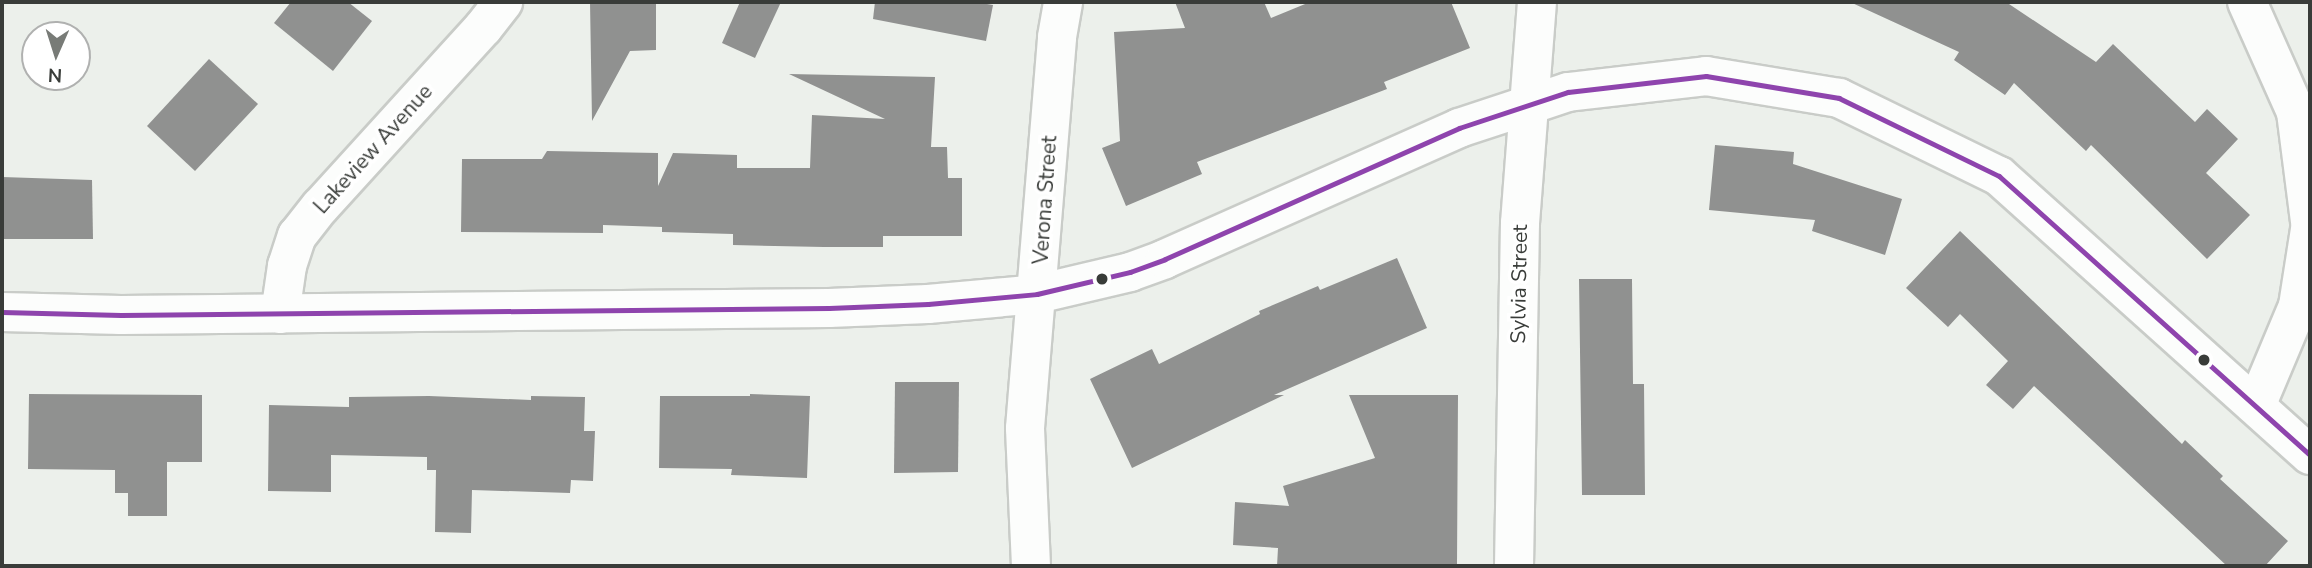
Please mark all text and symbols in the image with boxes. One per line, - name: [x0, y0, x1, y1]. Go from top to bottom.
- north arrow: [21, 21, 91, 91]
- text: N: [47, 62, 63, 88]
- street label: Lakeview Avenue: [308, 79, 438, 219]
- street label: Verona Street: [1028, 135, 1062, 265]
- street label: Sylvia Street: [1505, 224, 1533, 344]
- unlabelled marker: [1095, 272, 1109, 286]
- unlabelled marker: [2197, 353, 2211, 367]

